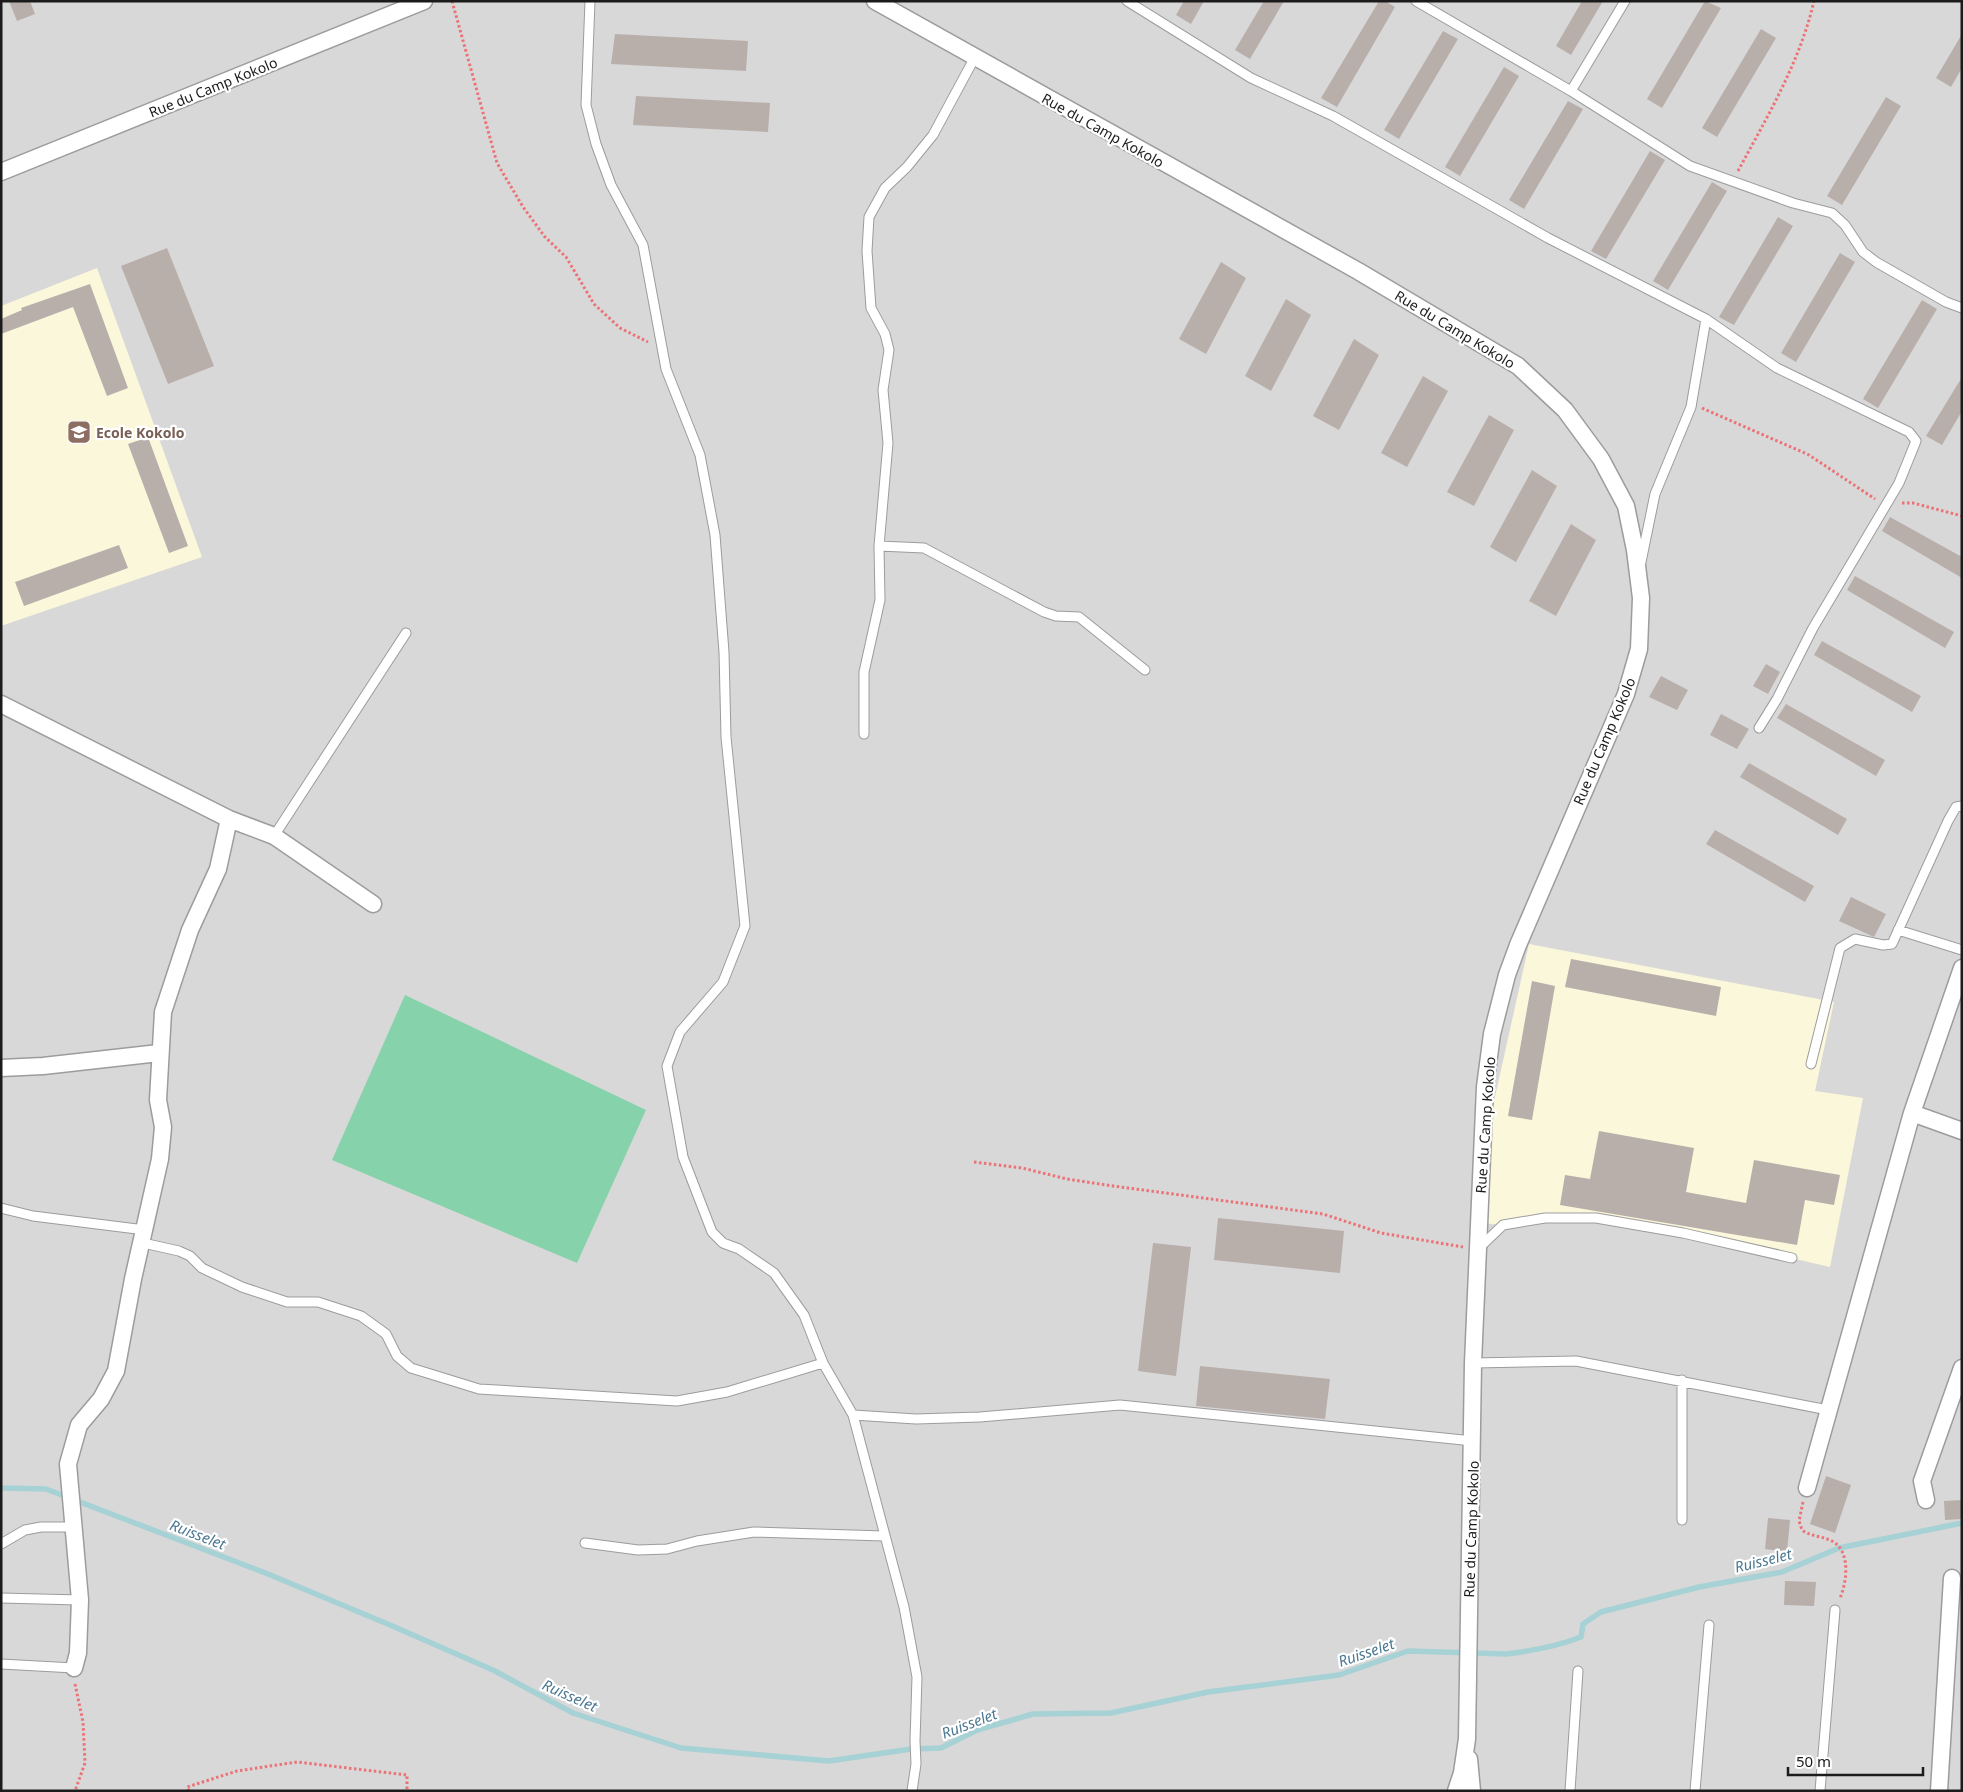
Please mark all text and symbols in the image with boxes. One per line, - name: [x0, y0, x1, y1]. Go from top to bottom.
- street label: Rue du Camp Kokolo: [146, 53, 280, 121]
- street label: Rue du Camp Kokolo: [1038, 88, 1168, 172]
- street label: Rue du Camp Kokolo: [1391, 286, 1519, 372]
- school or university icon: Ecole Kokolo: [66, 419, 92, 445]
- place label: Ecole Kokolo: [96, 423, 185, 442]
- street label: Rue du Camp Kokolo: [1568, 674, 1640, 808]
- street label: Rue du Camp Kokolo: [1471, 1056, 1499, 1194]
- street label: Rue du Camp Kokolo: [1459, 1460, 1483, 1598]
- water label: Ruisselet: [167, 1514, 230, 1554]
- water label: Ruisselet: [1732, 1543, 1795, 1577]
- water label: Ruisselet: [1335, 1633, 1398, 1671]
- water label: Ruisselet: [539, 1674, 601, 1716]
- water label: Ruisselet: [938, 1703, 1001, 1743]
- scale bar: [1788, 1744, 1923, 1776]
- text: 50 m: [1796, 1751, 1831, 1771]

